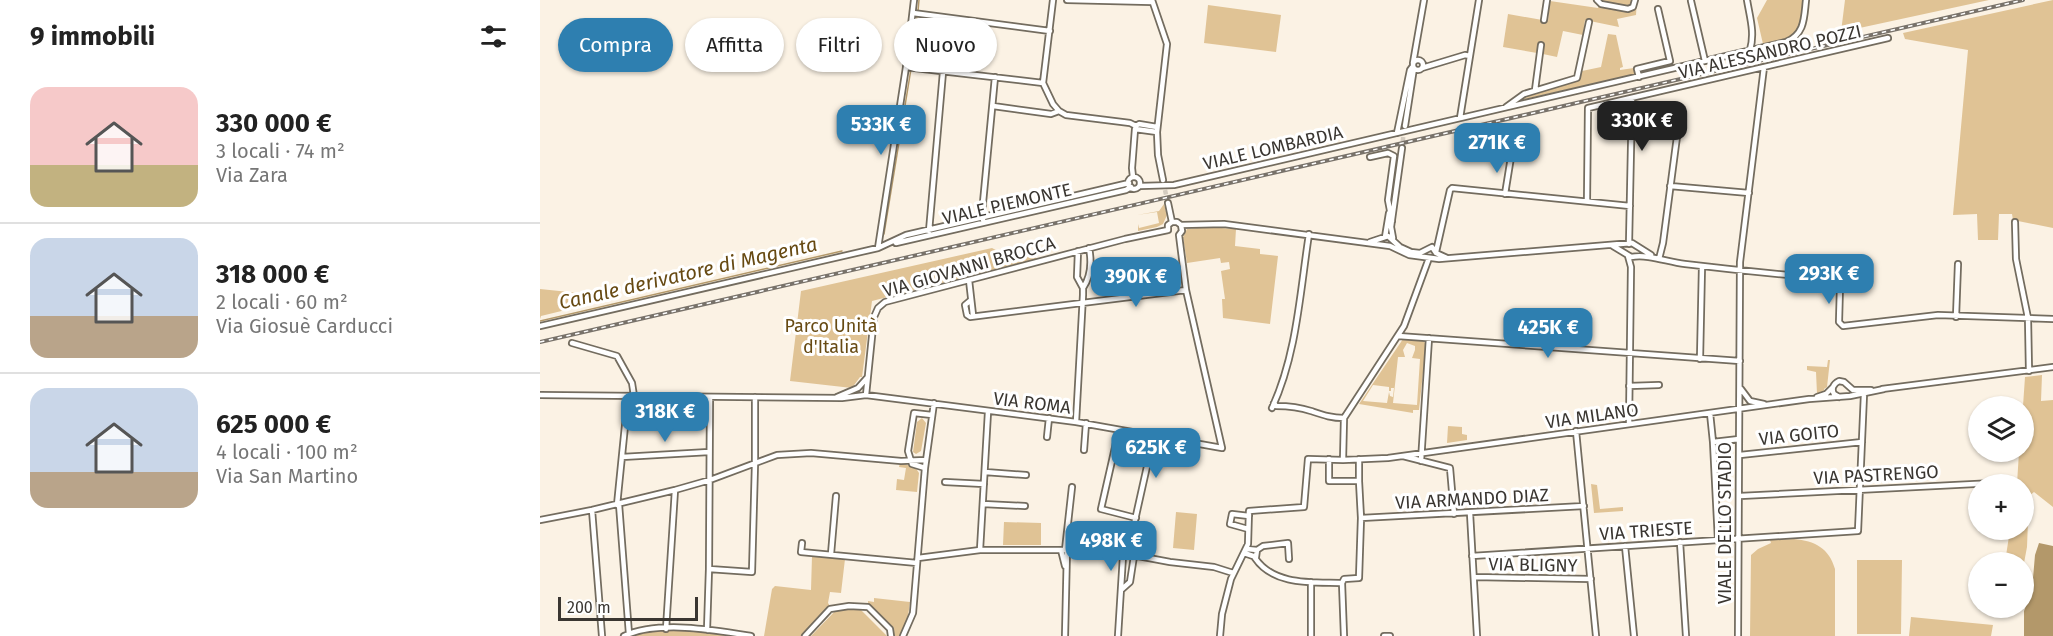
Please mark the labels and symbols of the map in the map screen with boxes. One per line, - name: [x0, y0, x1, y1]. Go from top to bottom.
- street label: VIA ALESSANDRO POZZI: [1676, 20, 1864, 84]
- pin: 330K €: [1593, 101, 1691, 152]
- pin: 533K €: [832, 105, 930, 156]
- street label: VIALE LOMBARDIA: [1201, 121, 1346, 175]
- pin: 271K €: [1448, 123, 1546, 174]
- street label: VIALE PIEMONTE: [940, 178, 1074, 230]
- water label: Canale derivatore di Magenta: [557, 232, 819, 314]
- street label: VIA GIOVANNI BROCCA: [880, 232, 1058, 302]
- pin: 293K €: [1780, 254, 1878, 305]
- pin: 390K €: [1087, 257, 1185, 308]
- pin: 425K €: [1499, 308, 1597, 359]
- park label: Parco Unità d'Italia: [785, 315, 877, 358]
- street label: VIA ROMA: [992, 387, 1073, 419]
- pin: 318K €: [616, 392, 714, 443]
- street label: VIA MILANO: [1544, 399, 1640, 433]
- street label: VIA GOITO: [1758, 420, 1840, 450]
- pin: 625K €: [1107, 428, 1205, 479]
- street label: VIALE DELLO STADIO: [1714, 442, 1736, 604]
- street label: VIA PASTRENGO: [1813, 461, 1939, 489]
- street label: VIA ARMANDO DIAZ: [1395, 484, 1549, 514]
- street label: VIA TRIESTE: [1598, 517, 1694, 545]
- pin: 498K €: [1062, 521, 1160, 572]
- street label: VIA BLIGNY: [1488, 553, 1578, 577]
- scale bar: [558, 594, 698, 622]

